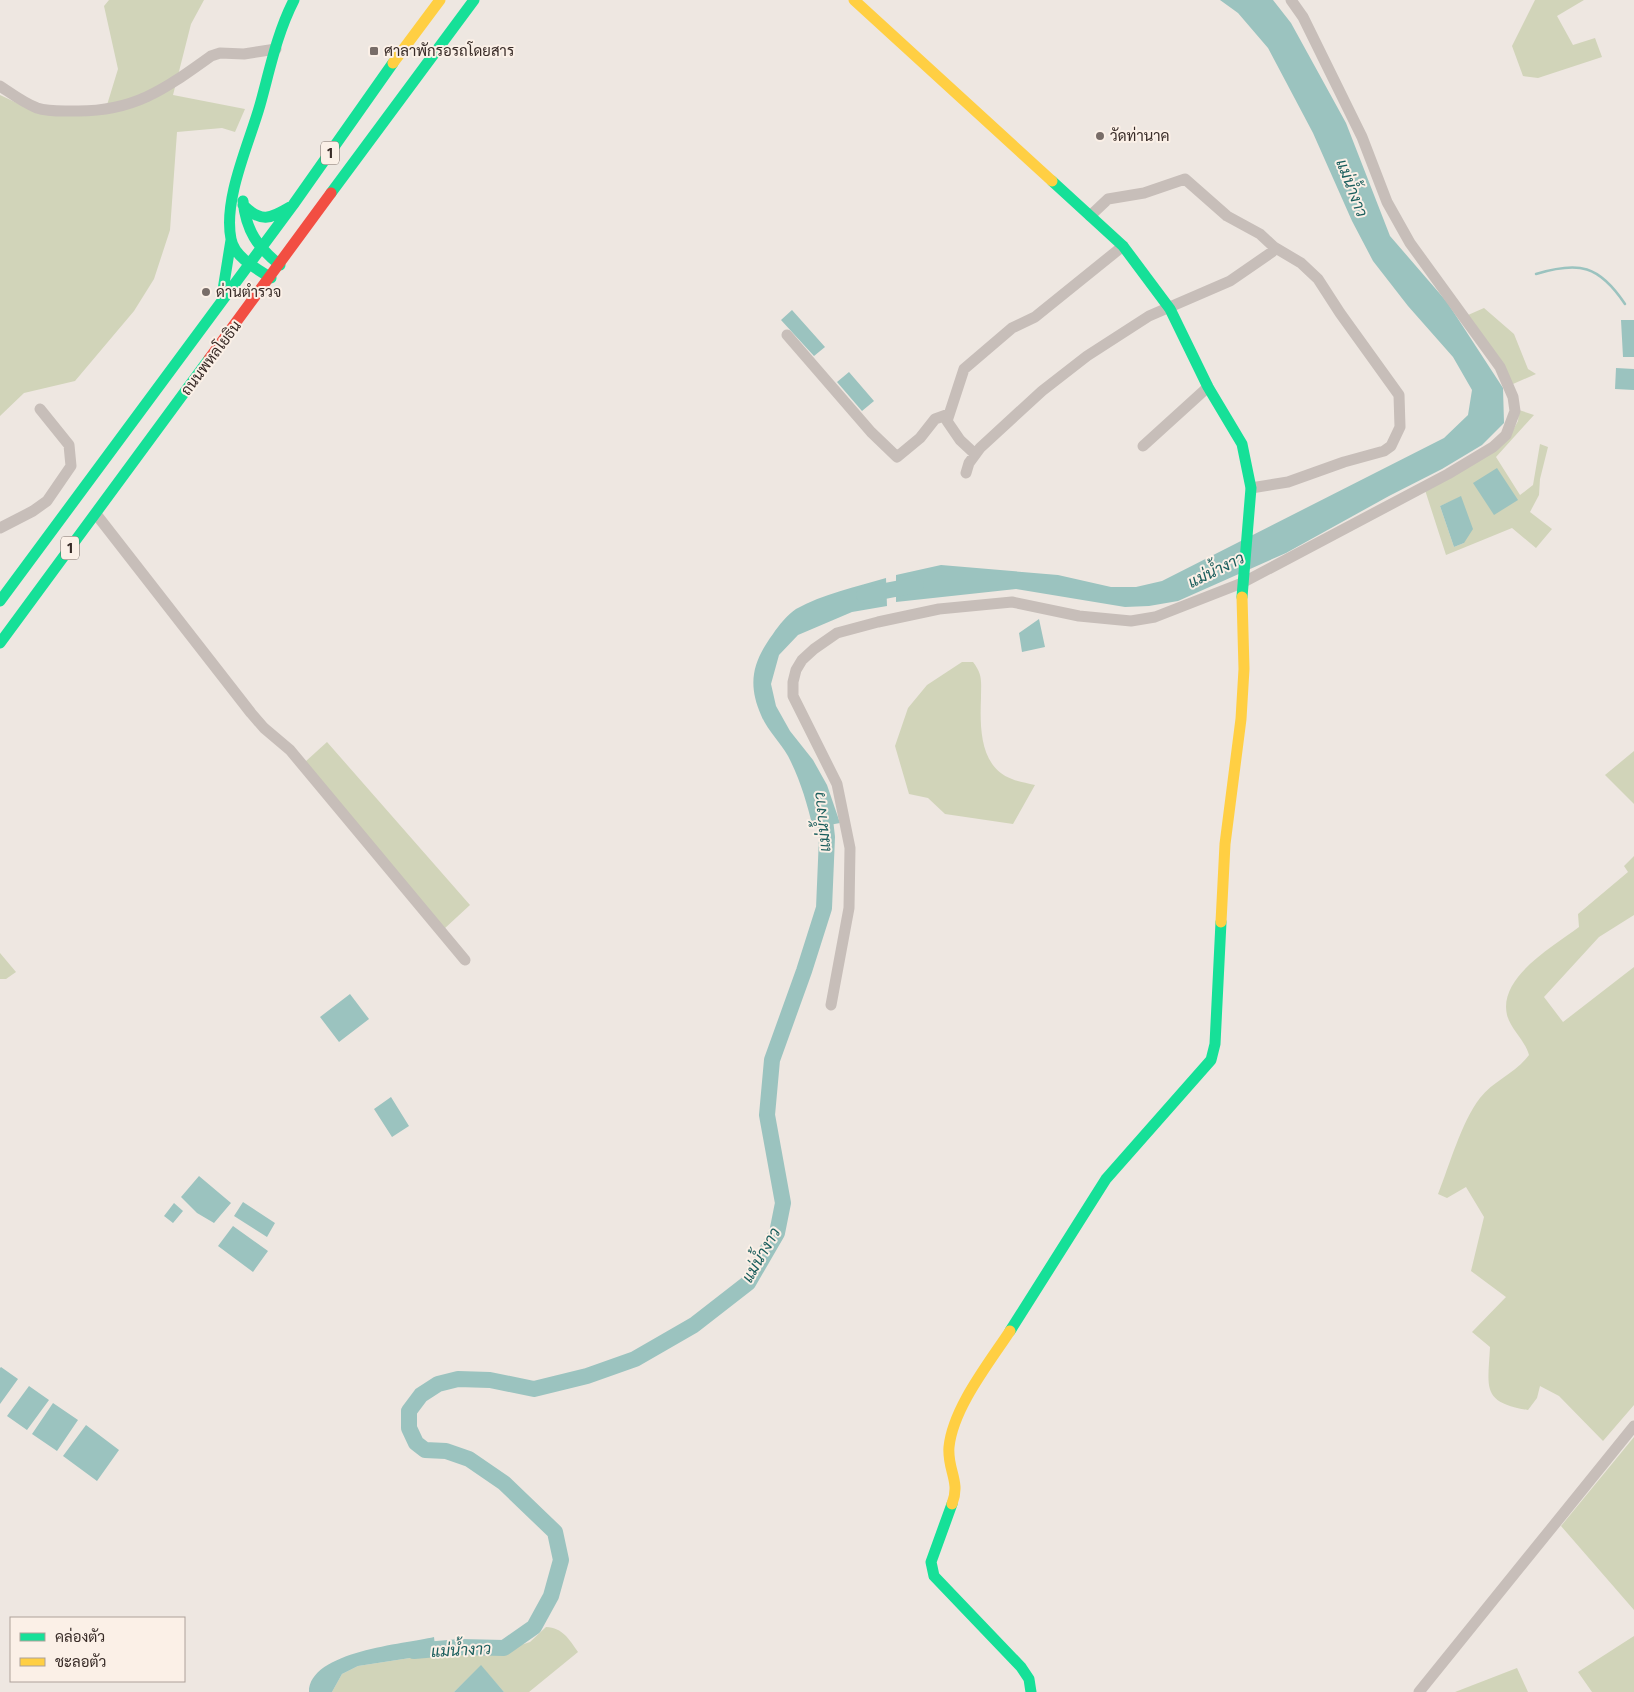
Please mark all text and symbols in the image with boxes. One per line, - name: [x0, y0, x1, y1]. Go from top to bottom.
- place label: ศาลาพักรอรถโดยสาร: [384, 41, 514, 60]
- marker: ศาลาพักรอรถโดยสาร: [368, 45, 380, 57]
- place label: วัดท่านาค: [1110, 126, 1170, 145]
- marker: วัดท่านาค: [1094, 130, 1106, 142]
- road number: 1: [321, 142, 339, 164]
- water label: แม่น้ำงาว: [1332, 155, 1376, 220]
- place label: ด่านตำรวจ: [216, 282, 281, 301]
- marker: ด่านตำรวจ: [200, 286, 212, 298]
- street label: ถนนพหลโยธิน: [176, 317, 245, 399]
- road number: 1: [61, 536, 79, 560]
- water label: แม่น้ำงาว: [1183, 544, 1247, 592]
- water label: แม่น้ำงาว: [804, 791, 835, 853]
- water label: แม่น้ำงาว: [733, 1222, 784, 1286]
- legend: [10, 1617, 185, 1682]
- text: คล่องตัว: [55, 1627, 105, 1646]
- water label: แม่น้ำงาว: [430, 1634, 492, 1661]
- text: ชะลอตัว: [55, 1653, 106, 1671]

